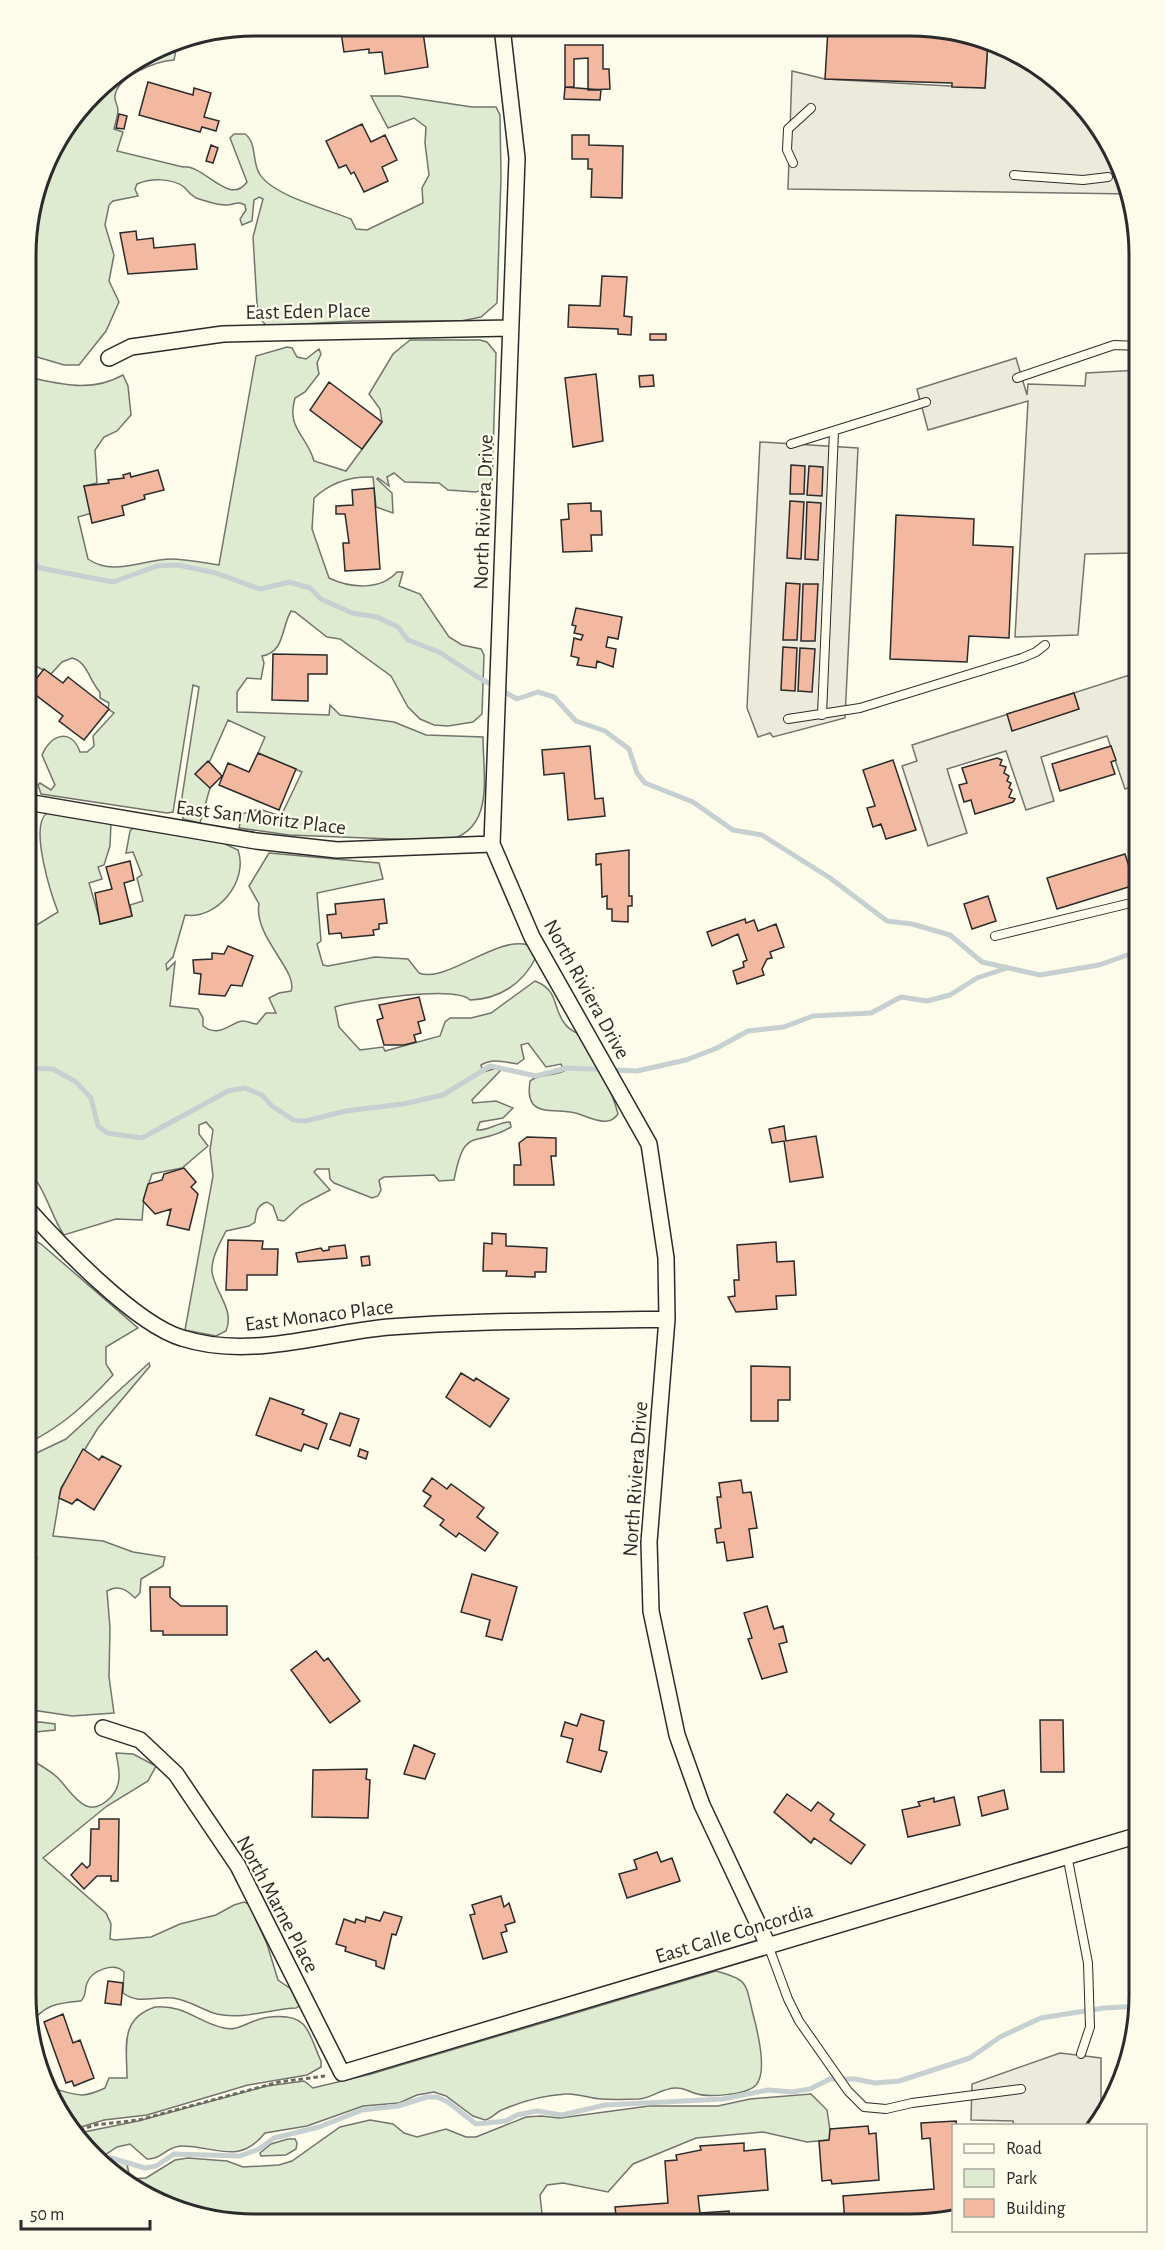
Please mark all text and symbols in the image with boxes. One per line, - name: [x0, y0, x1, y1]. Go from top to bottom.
- street label: East Eden Place: [245, 300, 371, 323]
- street label: North Riviera Drive: [470, 434, 497, 590]
- street label: East San Moritz Place: [175, 797, 347, 838]
- street label: North Riviera Drive: [540, 916, 633, 1062]
- street label: East Monaco Place: [244, 1296, 395, 1335]
- street label: North Riviera Drive: [620, 1401, 651, 1557]
- street label: North Marne Place: [233, 1832, 323, 1976]
- street label: East Calle Concordia: [653, 1899, 816, 1967]
- legend: [952, 2124, 1147, 2232]
- text: Road: [1006, 2140, 1042, 2158]
- text: Park: [1006, 2170, 1038, 2188]
- scale bar: [21, 2193, 150, 2231]
- text: Building: [1006, 2200, 1066, 2218]
- text: 50 m: [30, 2206, 64, 2224]

